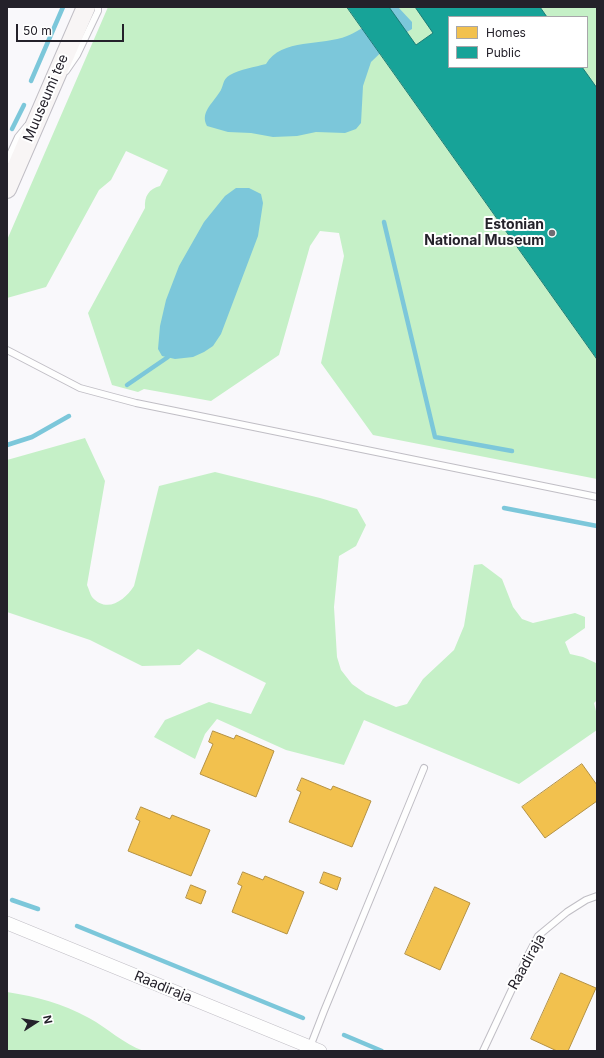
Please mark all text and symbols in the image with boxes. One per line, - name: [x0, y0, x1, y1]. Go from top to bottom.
- scale bar: [18, 16, 126, 42]
- legend: [448, 16, 588, 68]
- text: 50 m: [23, 23, 52, 38]
- text: Homes: [486, 25, 526, 40]
- text: Public: [486, 45, 521, 60]
- street label: Muuseumi tee: [20, 52, 72, 144]
- place label: Estonian National Museum: [424, 217, 544, 250]
- marker: Estonian National Museum: [547, 228, 557, 238]
- street label: Raadiraja: [505, 931, 549, 993]
- street label: Raadiraja: [132, 968, 194, 1006]
- north arrow: [16, 1002, 56, 1042]
- text: N: [40, 1014, 55, 1025]

